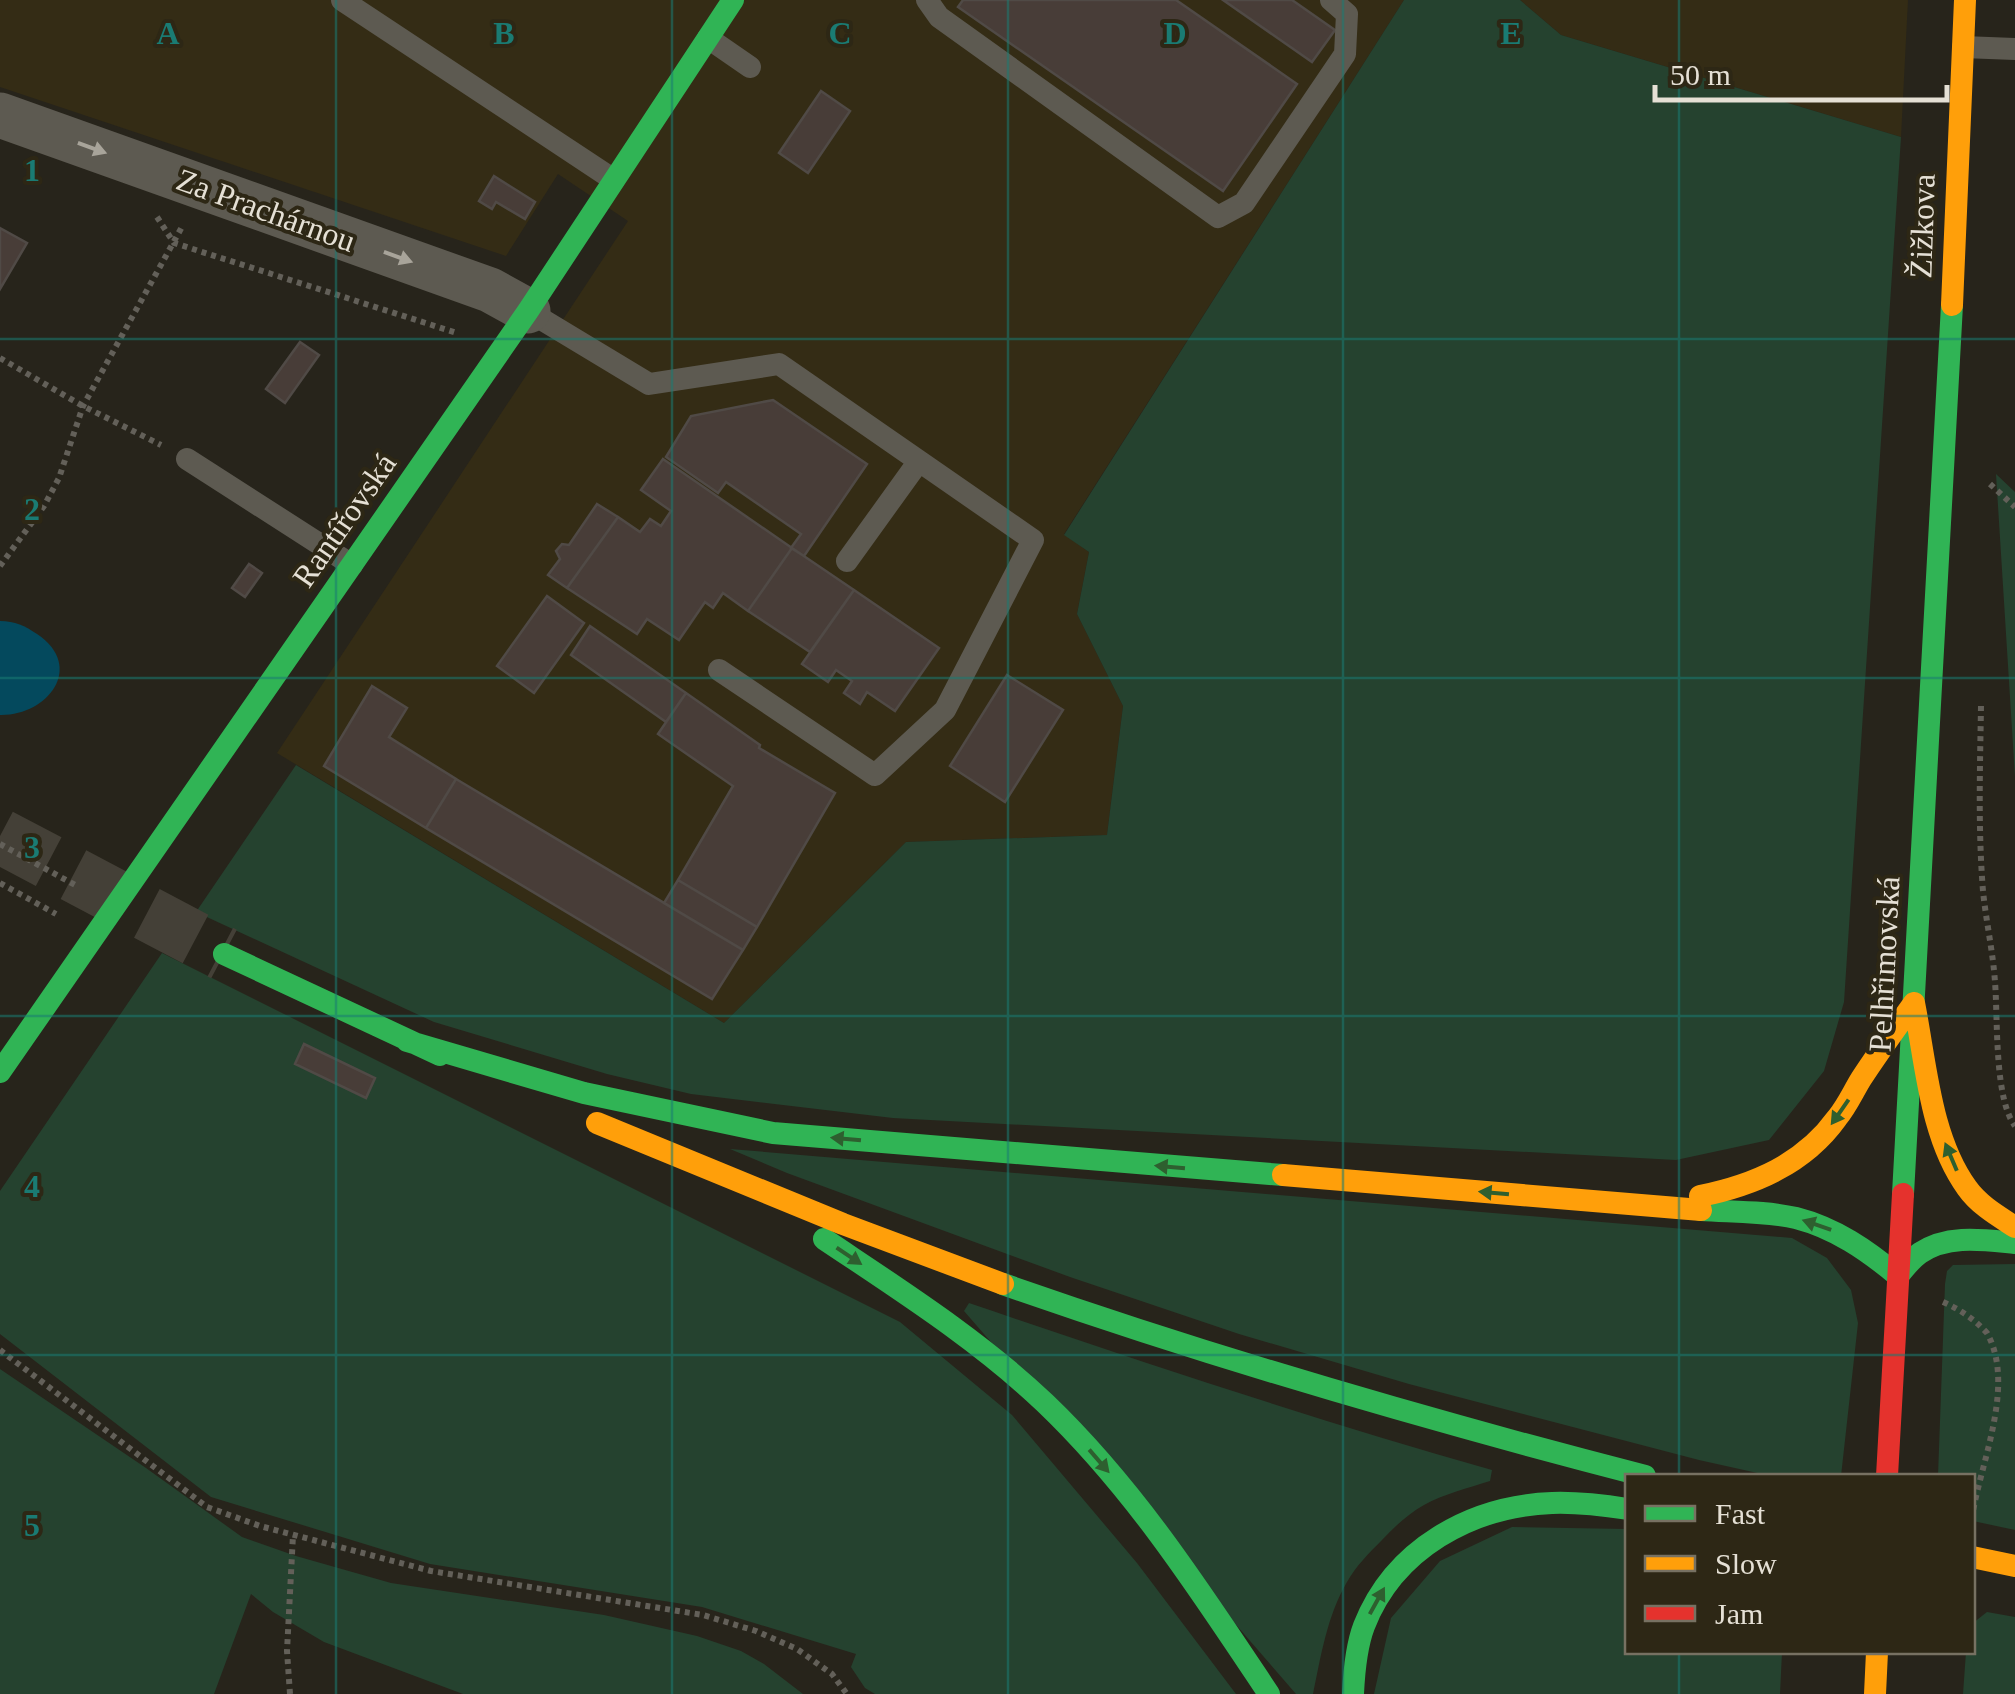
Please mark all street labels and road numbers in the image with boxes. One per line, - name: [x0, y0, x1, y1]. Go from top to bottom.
- street label: Za Prachárnou: [172, 161, 360, 259]
- street label: Žižkova: [1902, 173, 1942, 279]
- street label: Rantířovská: [285, 446, 403, 594]
- street label: Pelhřimovská: [1861, 875, 1907, 1053]

